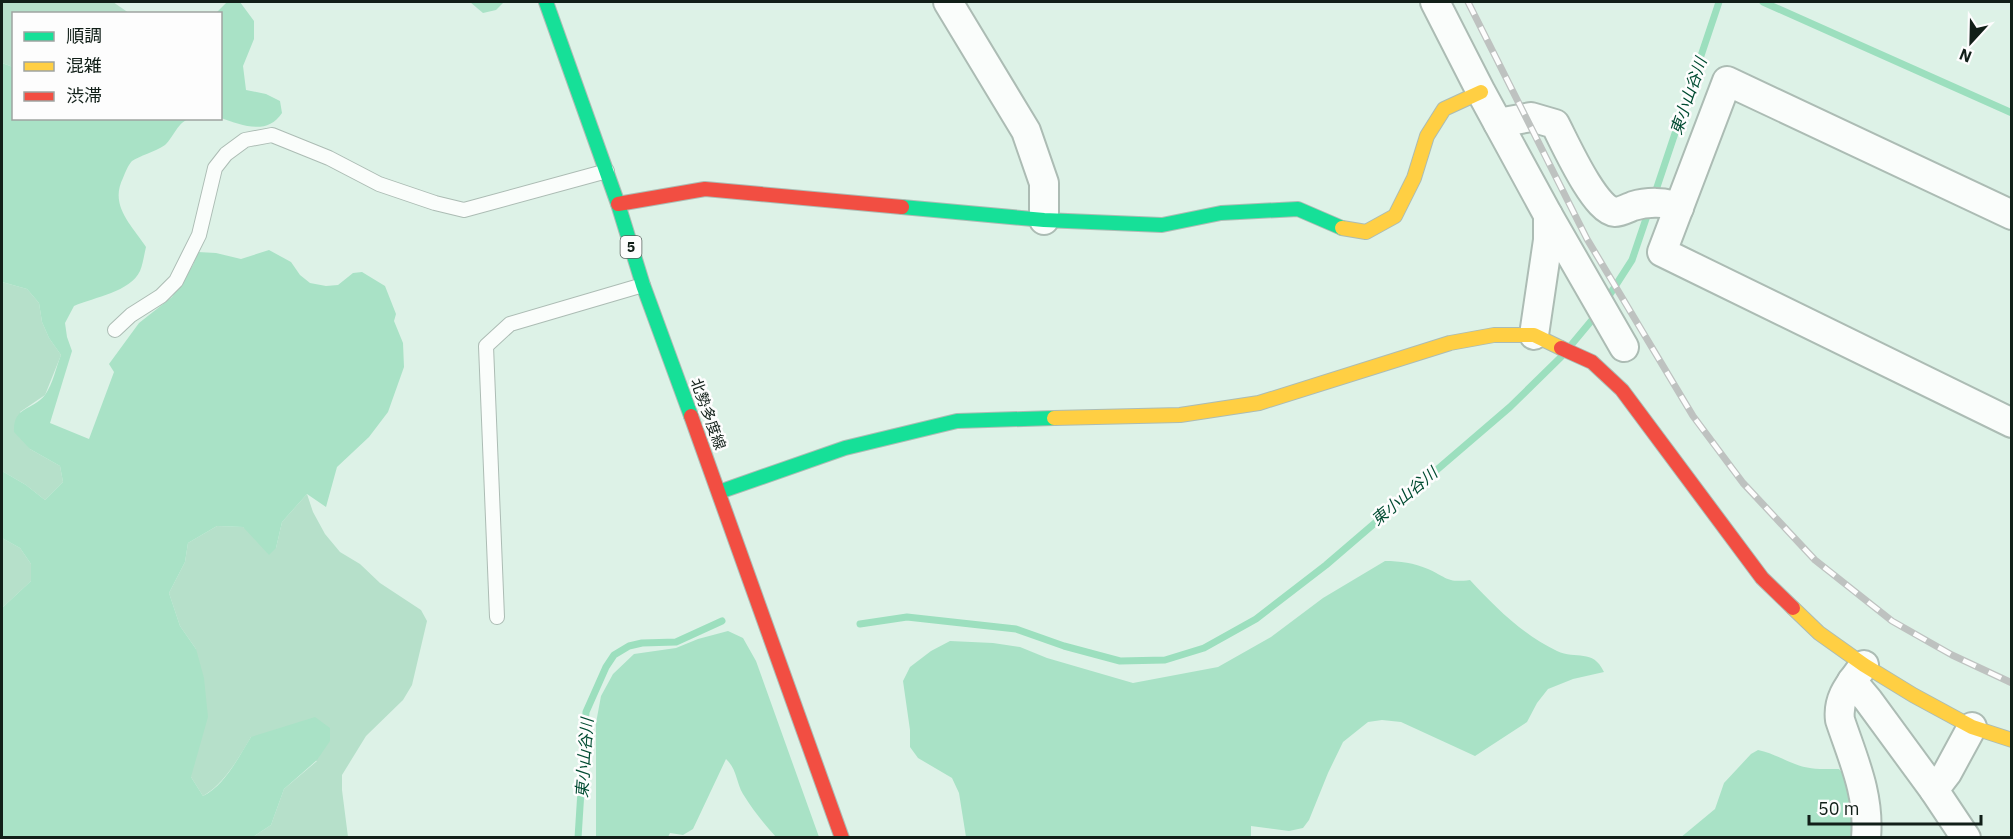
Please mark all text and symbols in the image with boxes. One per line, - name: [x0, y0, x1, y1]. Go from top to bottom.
- legend: [12, 12, 222, 120]
- north arrow: [1941, 12, 2001, 72]
- text: 順調: [66, 24, 102, 47]
- text: N: [1956, 44, 1975, 67]
- water label: 東小山谷川: [1666, 53, 1711, 137]
- text: 混雑: [66, 54, 102, 77]
- text: 渋滞: [66, 84, 102, 107]
- road number: 5: [620, 236, 642, 258]
- street label: 北勢多度線: [687, 375, 730, 452]
- water label: 東小山谷川: [1367, 461, 1443, 529]
- water label: 東小山谷川: [571, 715, 597, 799]
- scale bar: [1809, 788, 1982, 826]
- text: 50 m: [1818, 797, 1860, 820]

